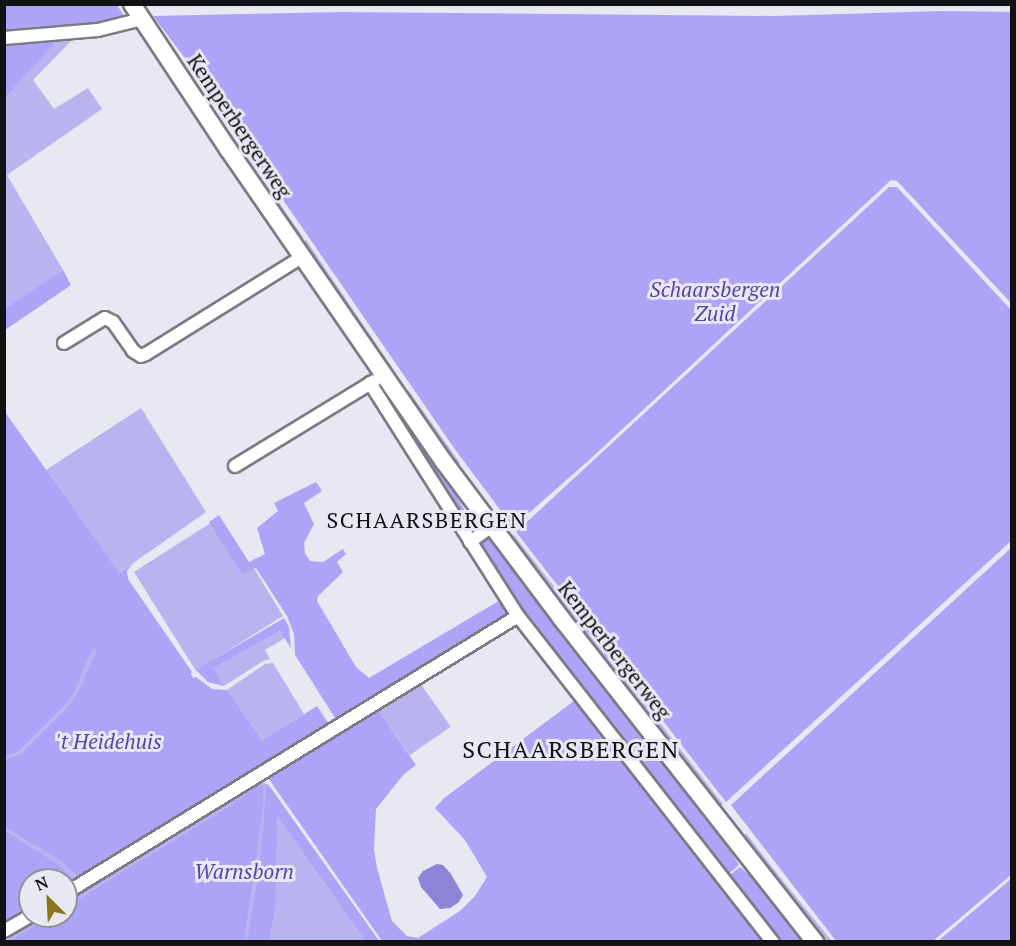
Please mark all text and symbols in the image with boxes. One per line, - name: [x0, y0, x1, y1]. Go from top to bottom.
- street label: Kemperbergerweg: [182, 49, 298, 203]
- park label: Schaarsbergen Zuid: [650, 276, 780, 326]
- district label: SCHAARSBERGEN: [326, 507, 528, 533]
- street label: Kemperbergerweg: [553, 576, 677, 724]
- park label: 't Heidehuis: [56, 728, 162, 754]
- district label: SCHAARSBERGEN: [462, 736, 680, 764]
- park label: Warnsborn: [194, 858, 294, 884]
- north arrow: [18, 868, 78, 928]
- text: N: [31, 871, 52, 896]

